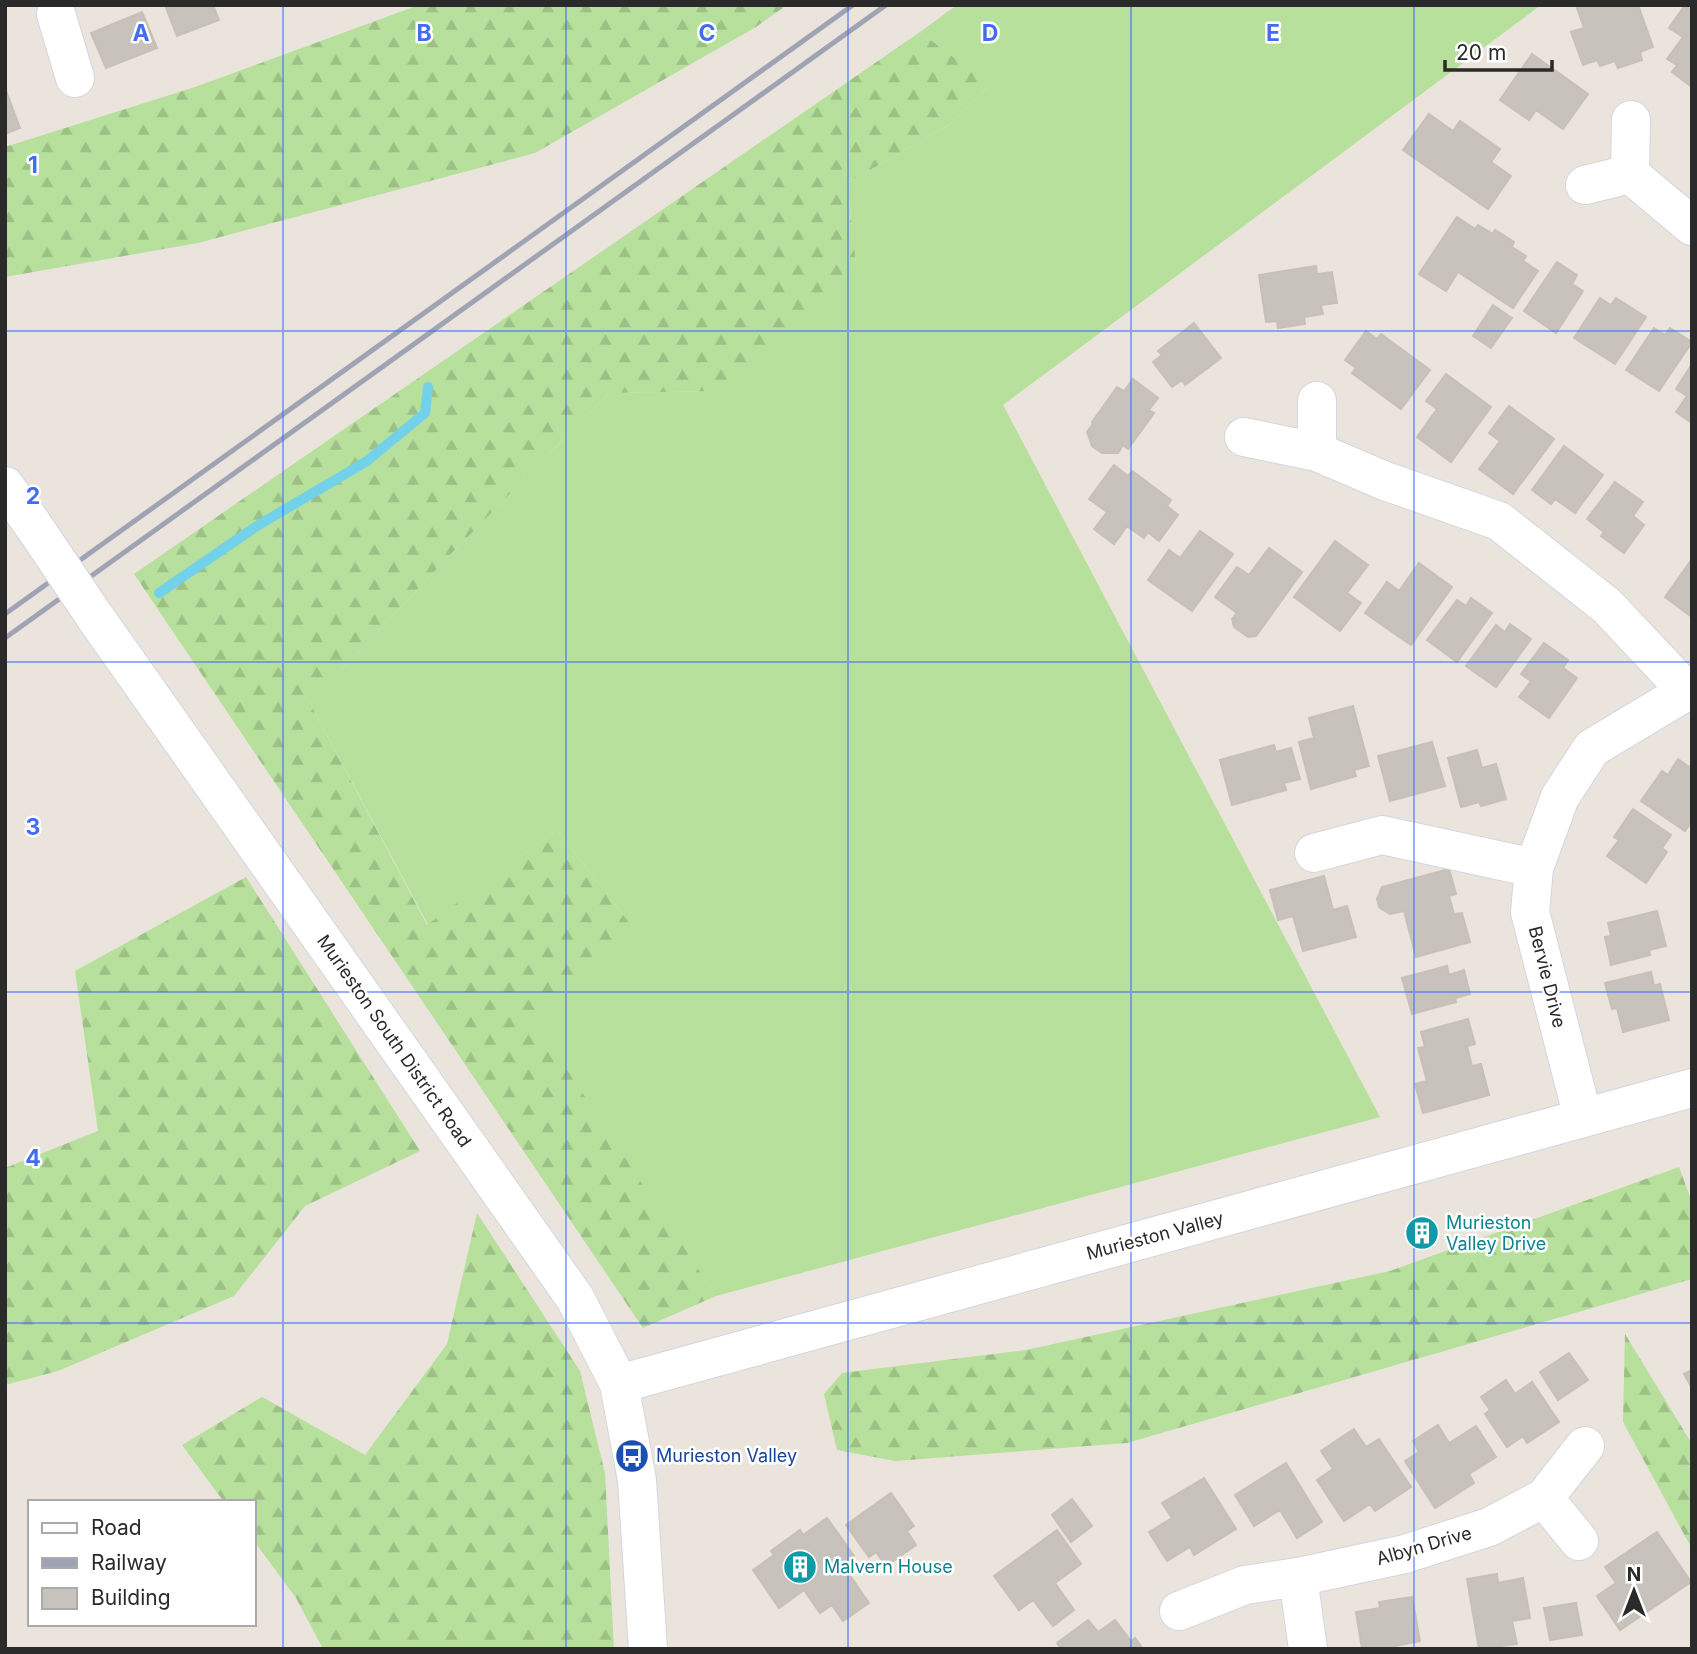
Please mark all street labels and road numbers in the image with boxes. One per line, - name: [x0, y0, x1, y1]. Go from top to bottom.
- street label: Bervie Drive: [1525, 924, 1570, 1030]
- street label: Murieston South District Road: [313, 931, 476, 1151]
- street label: Murieston Valley: [1084, 1207, 1226, 1264]
- street label: Albyn Drive: [1374, 1522, 1474, 1569]

